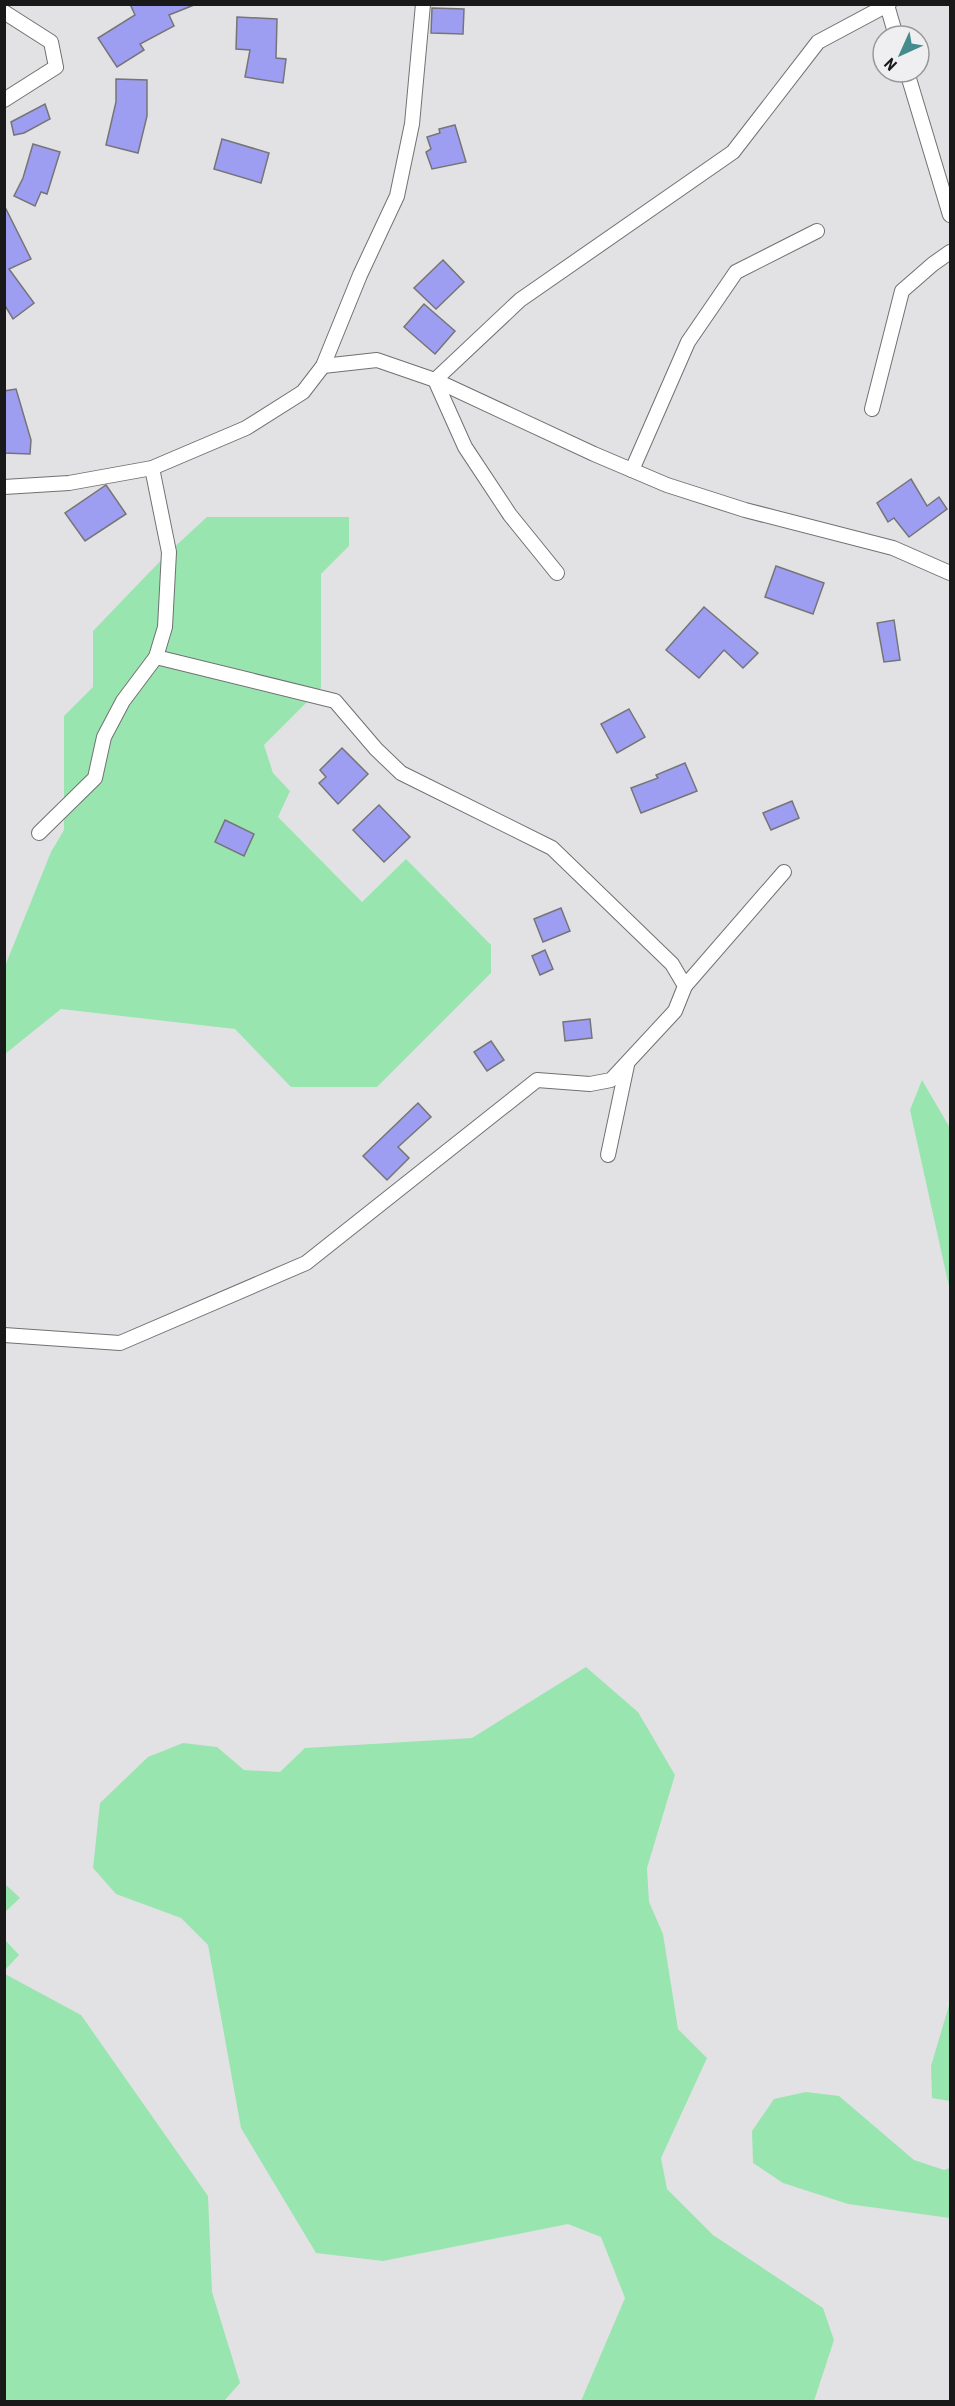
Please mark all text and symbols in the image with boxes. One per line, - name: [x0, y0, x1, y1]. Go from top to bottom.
- north arrow: [871, 24, 931, 84]
- text: N: [881, 54, 901, 74]

